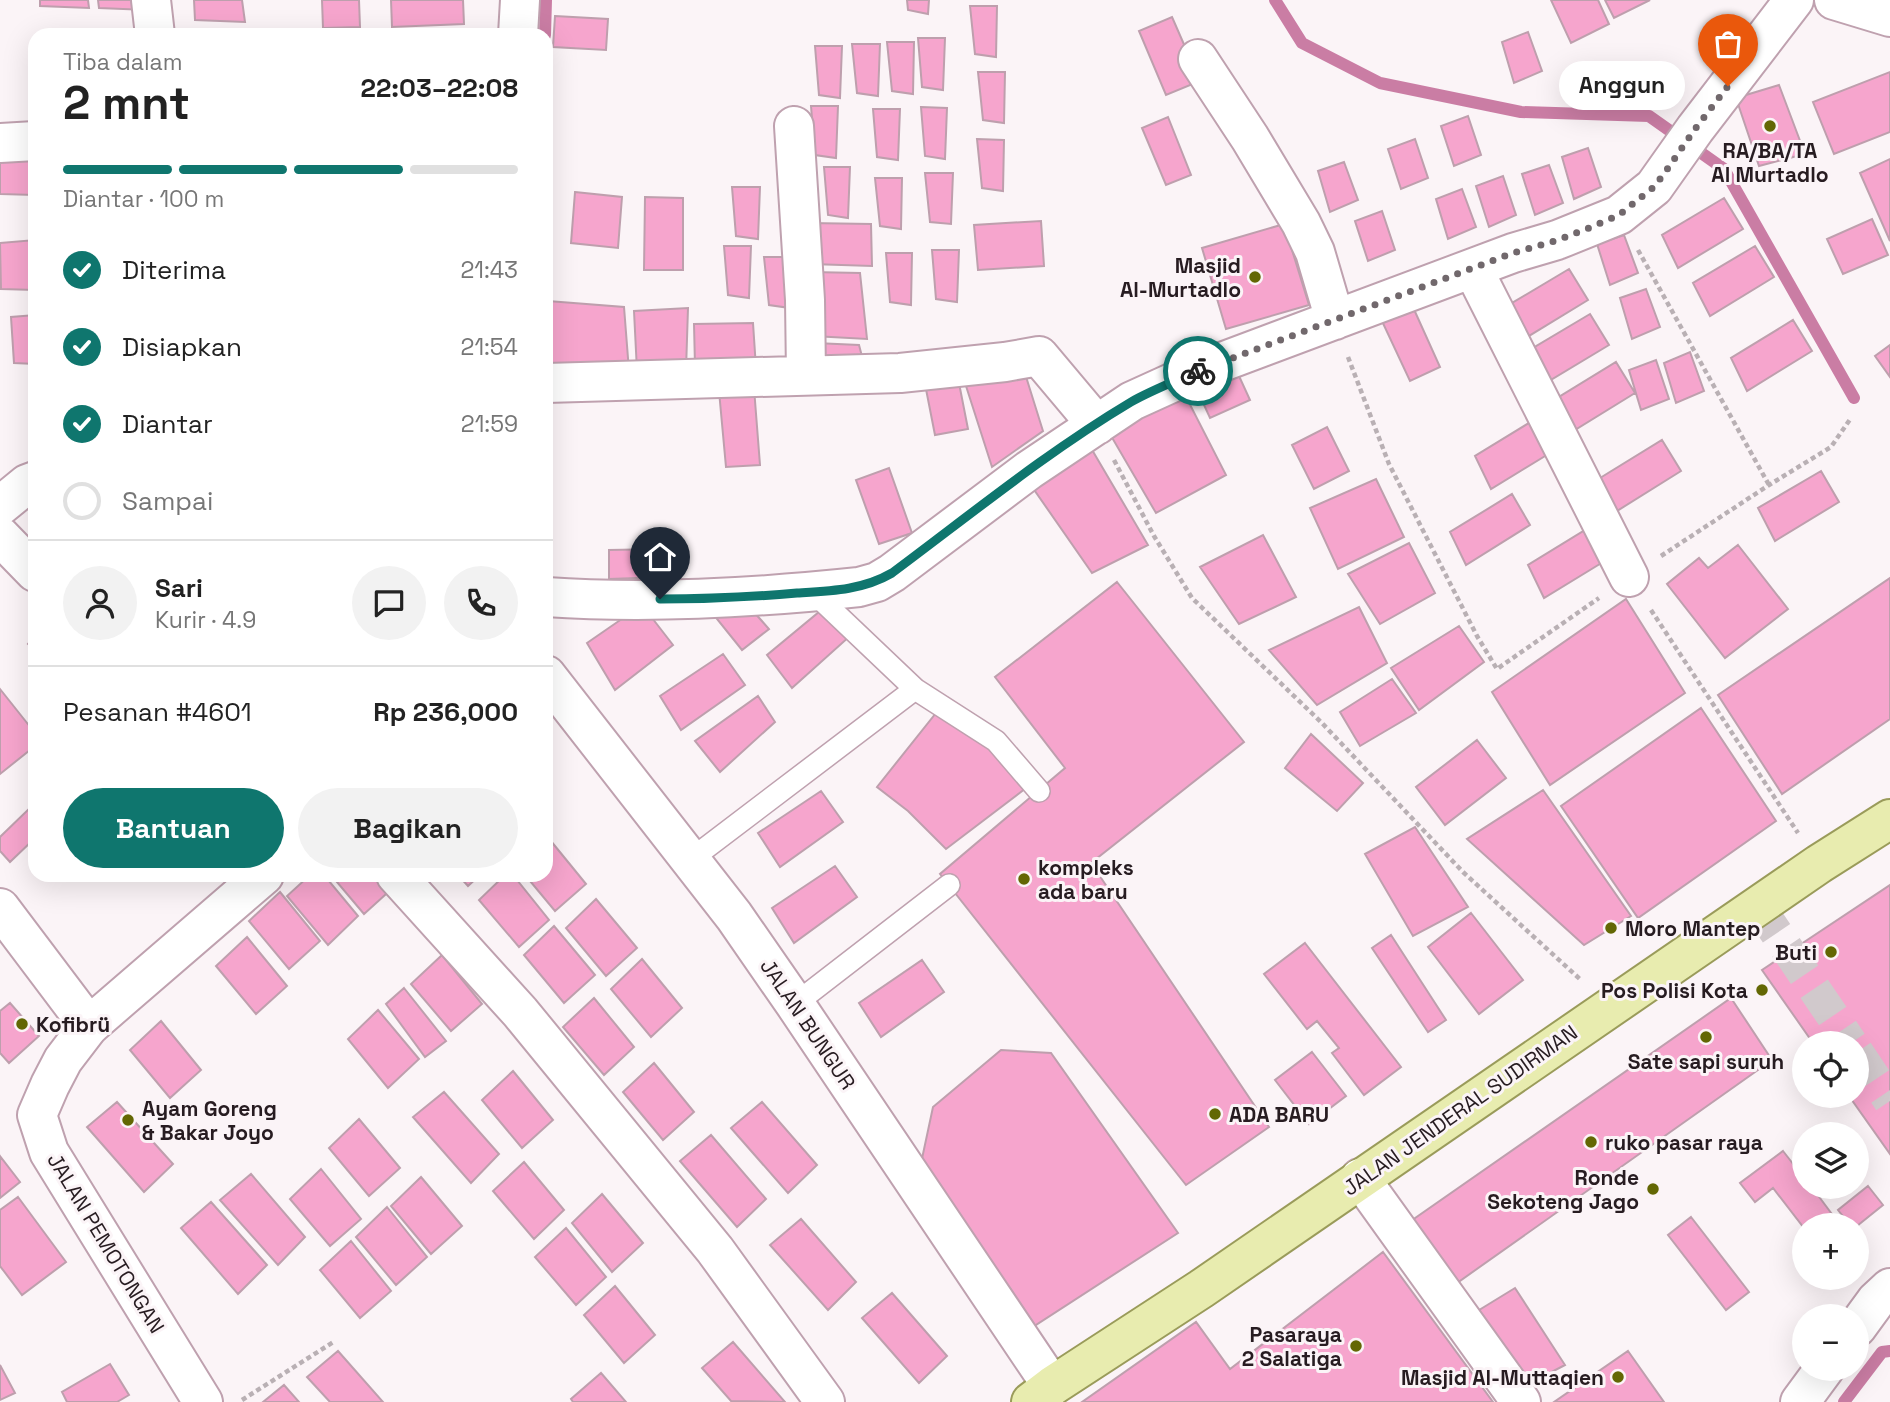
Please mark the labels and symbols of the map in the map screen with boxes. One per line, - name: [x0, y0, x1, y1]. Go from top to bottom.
- pin: [1698, 14, 1758, 86]
- callout: Anggun: [1560, 62, 1686, 110]
- marker: RA/BA/TA Al Murtadlo: [1762, 118, 1778, 134]
- place label: RA/BA/TA Al Murtadlo: [1711, 137, 1829, 188]
- place label: Masjid Al-Murtadlo: [1120, 252, 1241, 303]
- marker: Masjid Al-Murtadlo: [1247, 269, 1263, 285]
- courier: [1163, 336, 1233, 406]
- pin: [630, 527, 690, 599]
- place label: kompleks ada baru: [1038, 854, 1134, 905]
- marker: kompleks ada baru: [1016, 871, 1032, 887]
- place label: Moro Mantep: [1625, 915, 1761, 942]
- marker: Moro Mantep: [1603, 920, 1619, 936]
- place label: Buti: [1775, 939, 1817, 966]
- marker: Buti: [1823, 944, 1839, 960]
- street label: JALAN BUNGUR: [754, 953, 862, 1095]
- place label: Pos Polisi Kota: [1601, 977, 1748, 1004]
- marker: Pos Polisi Kota: [1754, 982, 1770, 998]
- place label: Kofibrü: [36, 1011, 110, 1038]
- marker: Kofibrü: [14, 1016, 30, 1032]
- street label: JALAN JENDERAL SUDIRMAN: [1337, 1019, 1583, 1201]
- marker: Sate sapi suruh: [1698, 1029, 1714, 1045]
- place label: Sate sapi suruh: [1628, 1048, 1784, 1075]
- place label: Ayam Goreng & Bakar Joyo: [142, 1095, 277, 1146]
- place label: ADA BARU: [1229, 1101, 1329, 1128]
- marker: ADA BARU: [1207, 1106, 1223, 1122]
- marker: Ayam Goreng & Bakar Joyo: [120, 1112, 136, 1128]
- place label: ruko pasar raya: [1605, 1129, 1763, 1156]
- marker: ruko pasar raya: [1583, 1134, 1599, 1150]
- street label: JALAN PEMOTONGAN: [41, 1148, 171, 1338]
- place label: Ronde Sekoteng Jago: [1487, 1164, 1639, 1215]
- marker: Ronde Sekoteng Jago: [1645, 1181, 1661, 1197]
- place label: Pasaraya 2 Salatiga: [1242, 1321, 1342, 1372]
- marker: Pasaraya 2 Salatiga: [1348, 1338, 1364, 1354]
- place label: Masjid Al-Muttaqien: [1401, 1364, 1604, 1391]
- marker: Masjid Al-Muttaqien: [1610, 1369, 1626, 1385]

